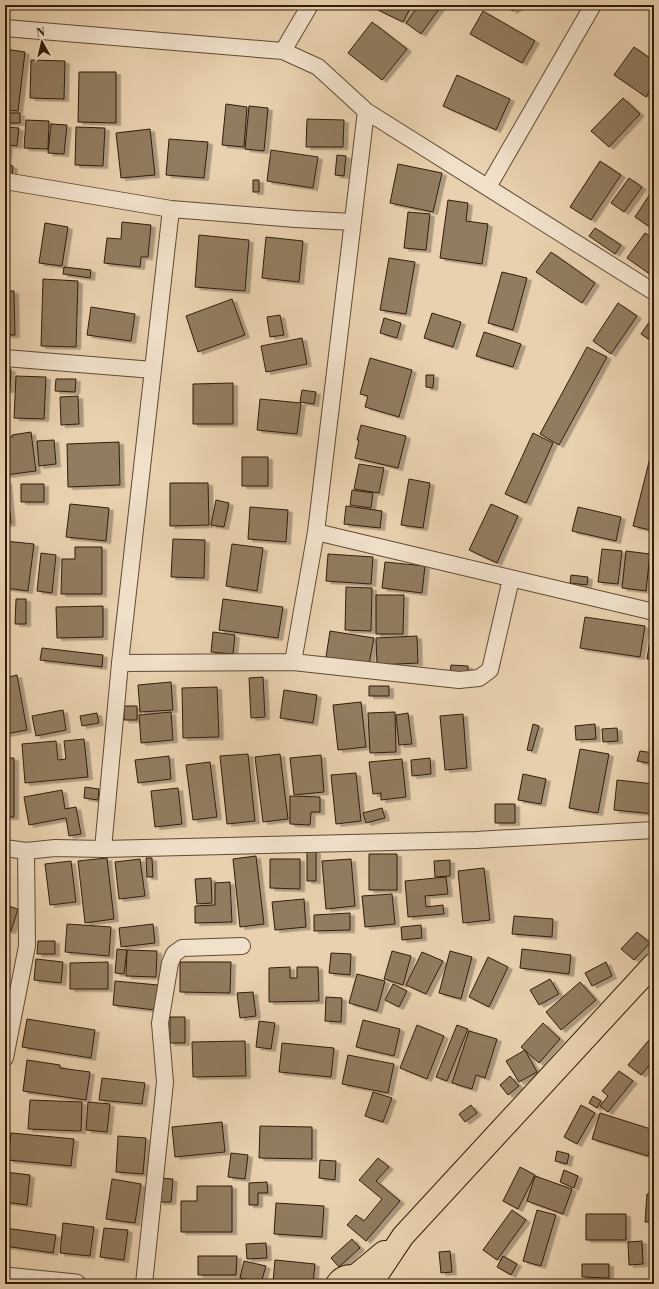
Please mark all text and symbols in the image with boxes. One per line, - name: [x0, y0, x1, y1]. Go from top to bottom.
- north arrow: [22, 22, 62, 62]
- text: N: [35, 26, 46, 41]

